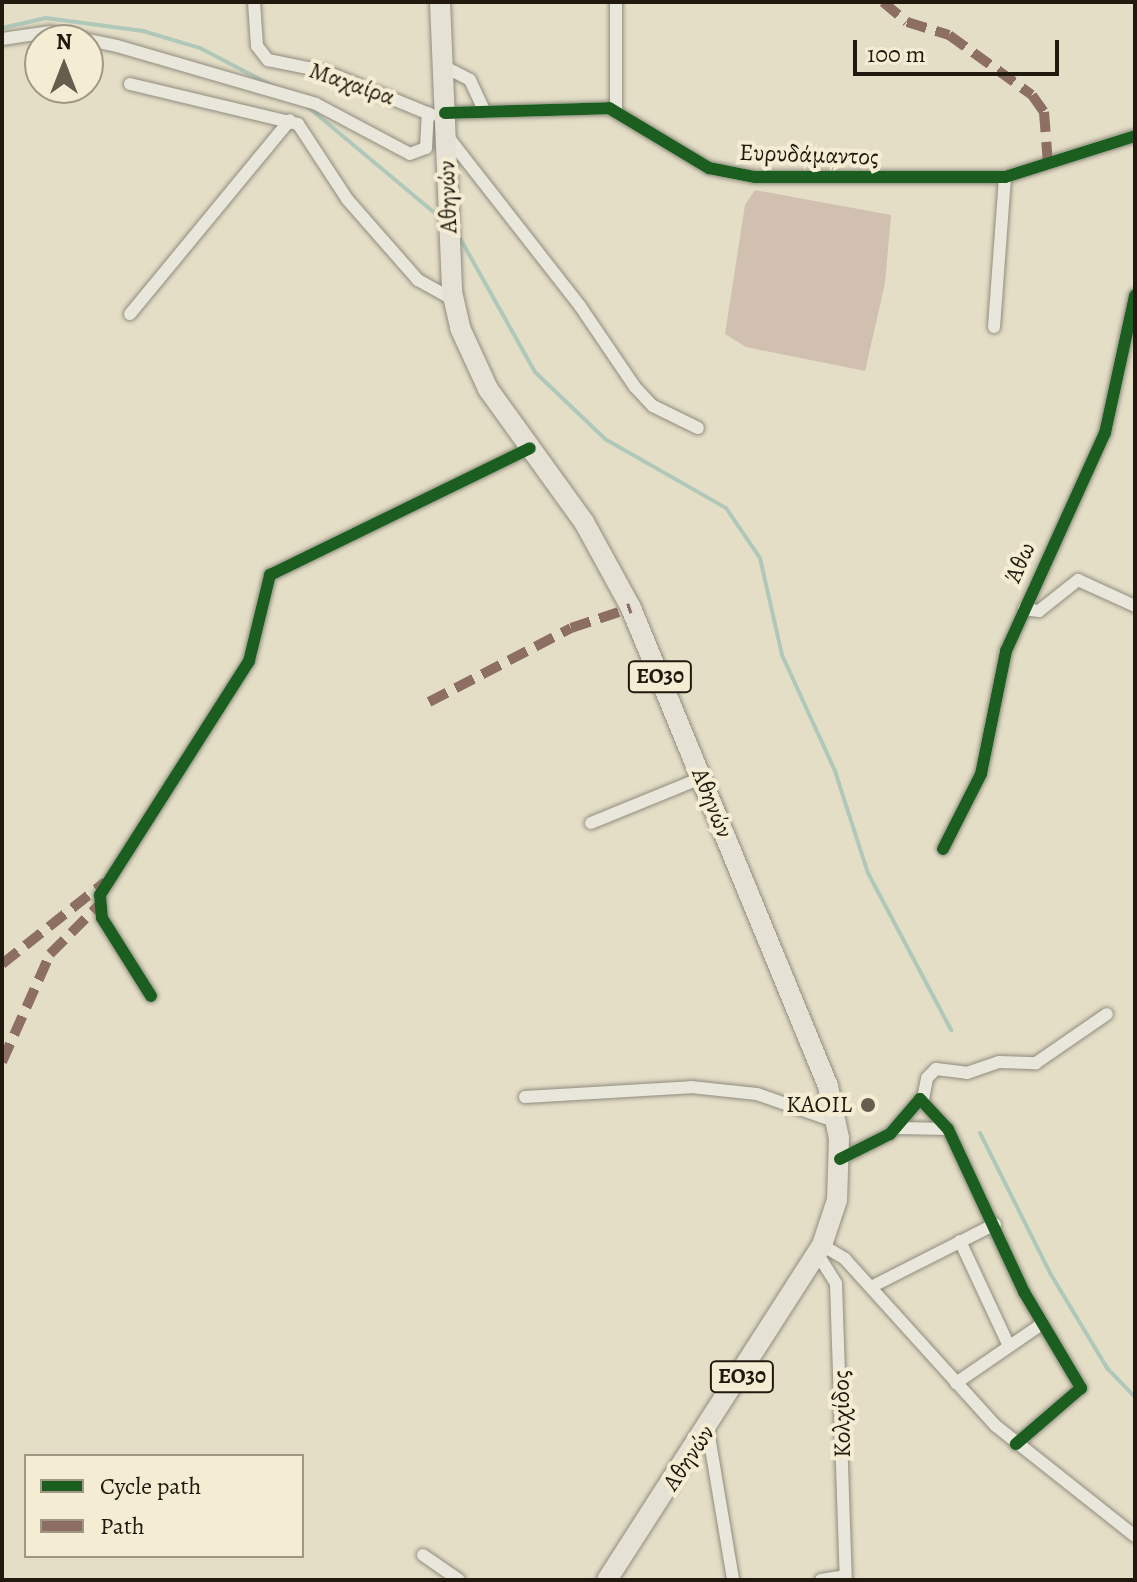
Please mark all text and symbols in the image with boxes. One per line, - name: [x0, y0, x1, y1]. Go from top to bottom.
- north arrow: [24, 24, 104, 104]
- scale bar: [857, 24, 1063, 74]
- text: N: [56, 27, 72, 57]
- text: 100 m: [867, 38, 926, 70]
- street label: Μαχαίρα: [305, 56, 399, 112]
- street label: Ευρυδάμαντος: [739, 138, 879, 172]
- street label: Αθηνών: [432, 160, 464, 234]
- street label: Άθω: [998, 538, 1042, 588]
- road number: ΕΟ30: [626, 659, 694, 695]
- street label: Αθηνών: [685, 764, 739, 842]
- place label: KAOIL: [786, 1091, 852, 1119]
- marker: KAOIL: [859, 1096, 877, 1114]
- road number: ΕΟ30: [708, 1359, 776, 1395]
- street label: Κολχίδος: [827, 1370, 857, 1458]
- street label: Αθηνών: [657, 1420, 721, 1496]
- legend: [24, 1454, 304, 1558]
- text: Cycle path: [100, 1470, 201, 1502]
- text: Path: [100, 1510, 145, 1542]

